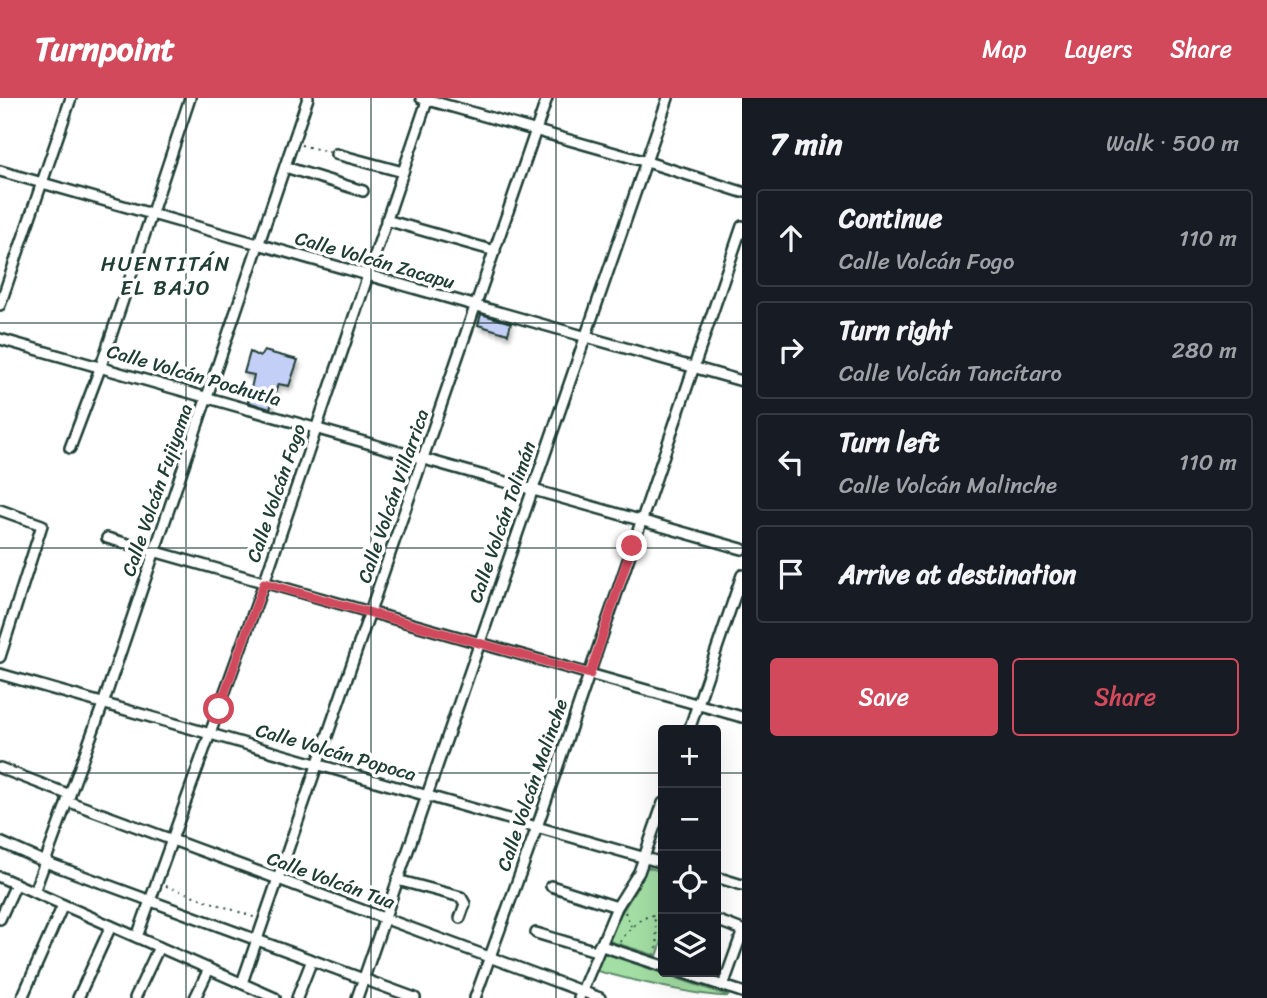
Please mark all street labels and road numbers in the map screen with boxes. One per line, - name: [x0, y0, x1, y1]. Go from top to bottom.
- street label: Calle Volcán Zacapu: [291, 221, 459, 299]
- street label: Calle Volcán Pochutla: [103, 334, 285, 416]
- street label: Calle Volcán Fujiyama: [112, 399, 202, 581]
- street label: Calle Volcán Villarrica: [348, 404, 438, 588]
- street label: Calle Volcán Fogo: [237, 419, 315, 567]
- street label: Calle Volcán Tolimán: [459, 437, 545, 607]
- street label: Calle Volcán Malinche: [487, 694, 577, 876]
- street label: Calle Volcán Popoca: [252, 713, 421, 791]
- street label: Calle Volcán Tua: [262, 842, 400, 919]

